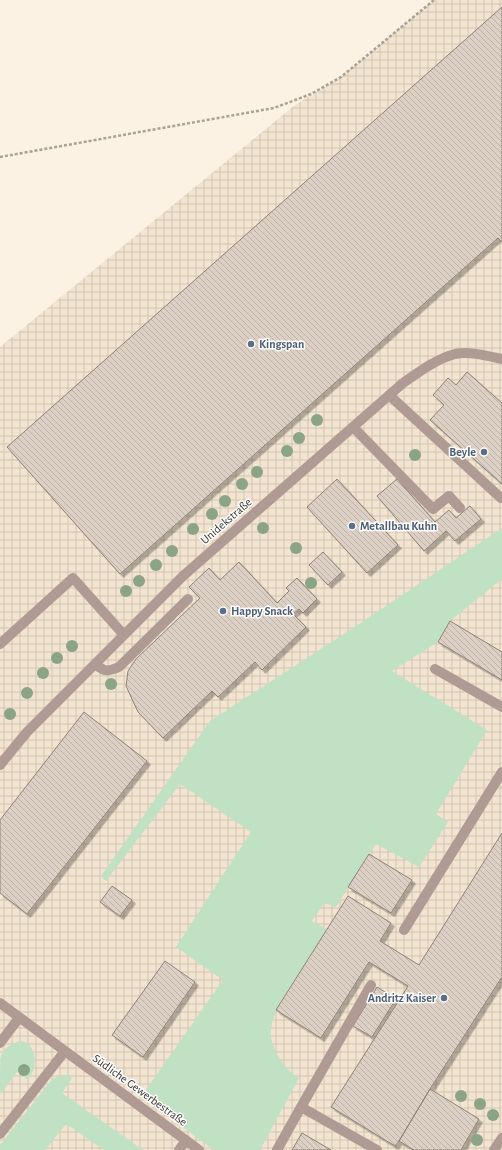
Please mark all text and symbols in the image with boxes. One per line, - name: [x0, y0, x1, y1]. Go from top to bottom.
- place label: Kingspan: [259, 338, 304, 350]
- marker: Kingspan: [246, 339, 256, 349]
- place label: Beyle: [449, 446, 476, 459]
- marker: Beyle: [479, 447, 489, 457]
- street label: Unidekstraße: [198, 496, 254, 546]
- place label: Metallbau Kuhn: [360, 520, 437, 532]
- marker: Metallbau Kuhn: [347, 521, 357, 531]
- place label: Happy Snack: [231, 605, 293, 618]
- marker: Happy Snack: [218, 606, 228, 616]
- place label: Andritz Kaiser: [368, 992, 437, 1004]
- marker: Andritz Kaiser: [439, 993, 449, 1003]
- street label: Südliche Gewerbestraße: [91, 1052, 189, 1128]

